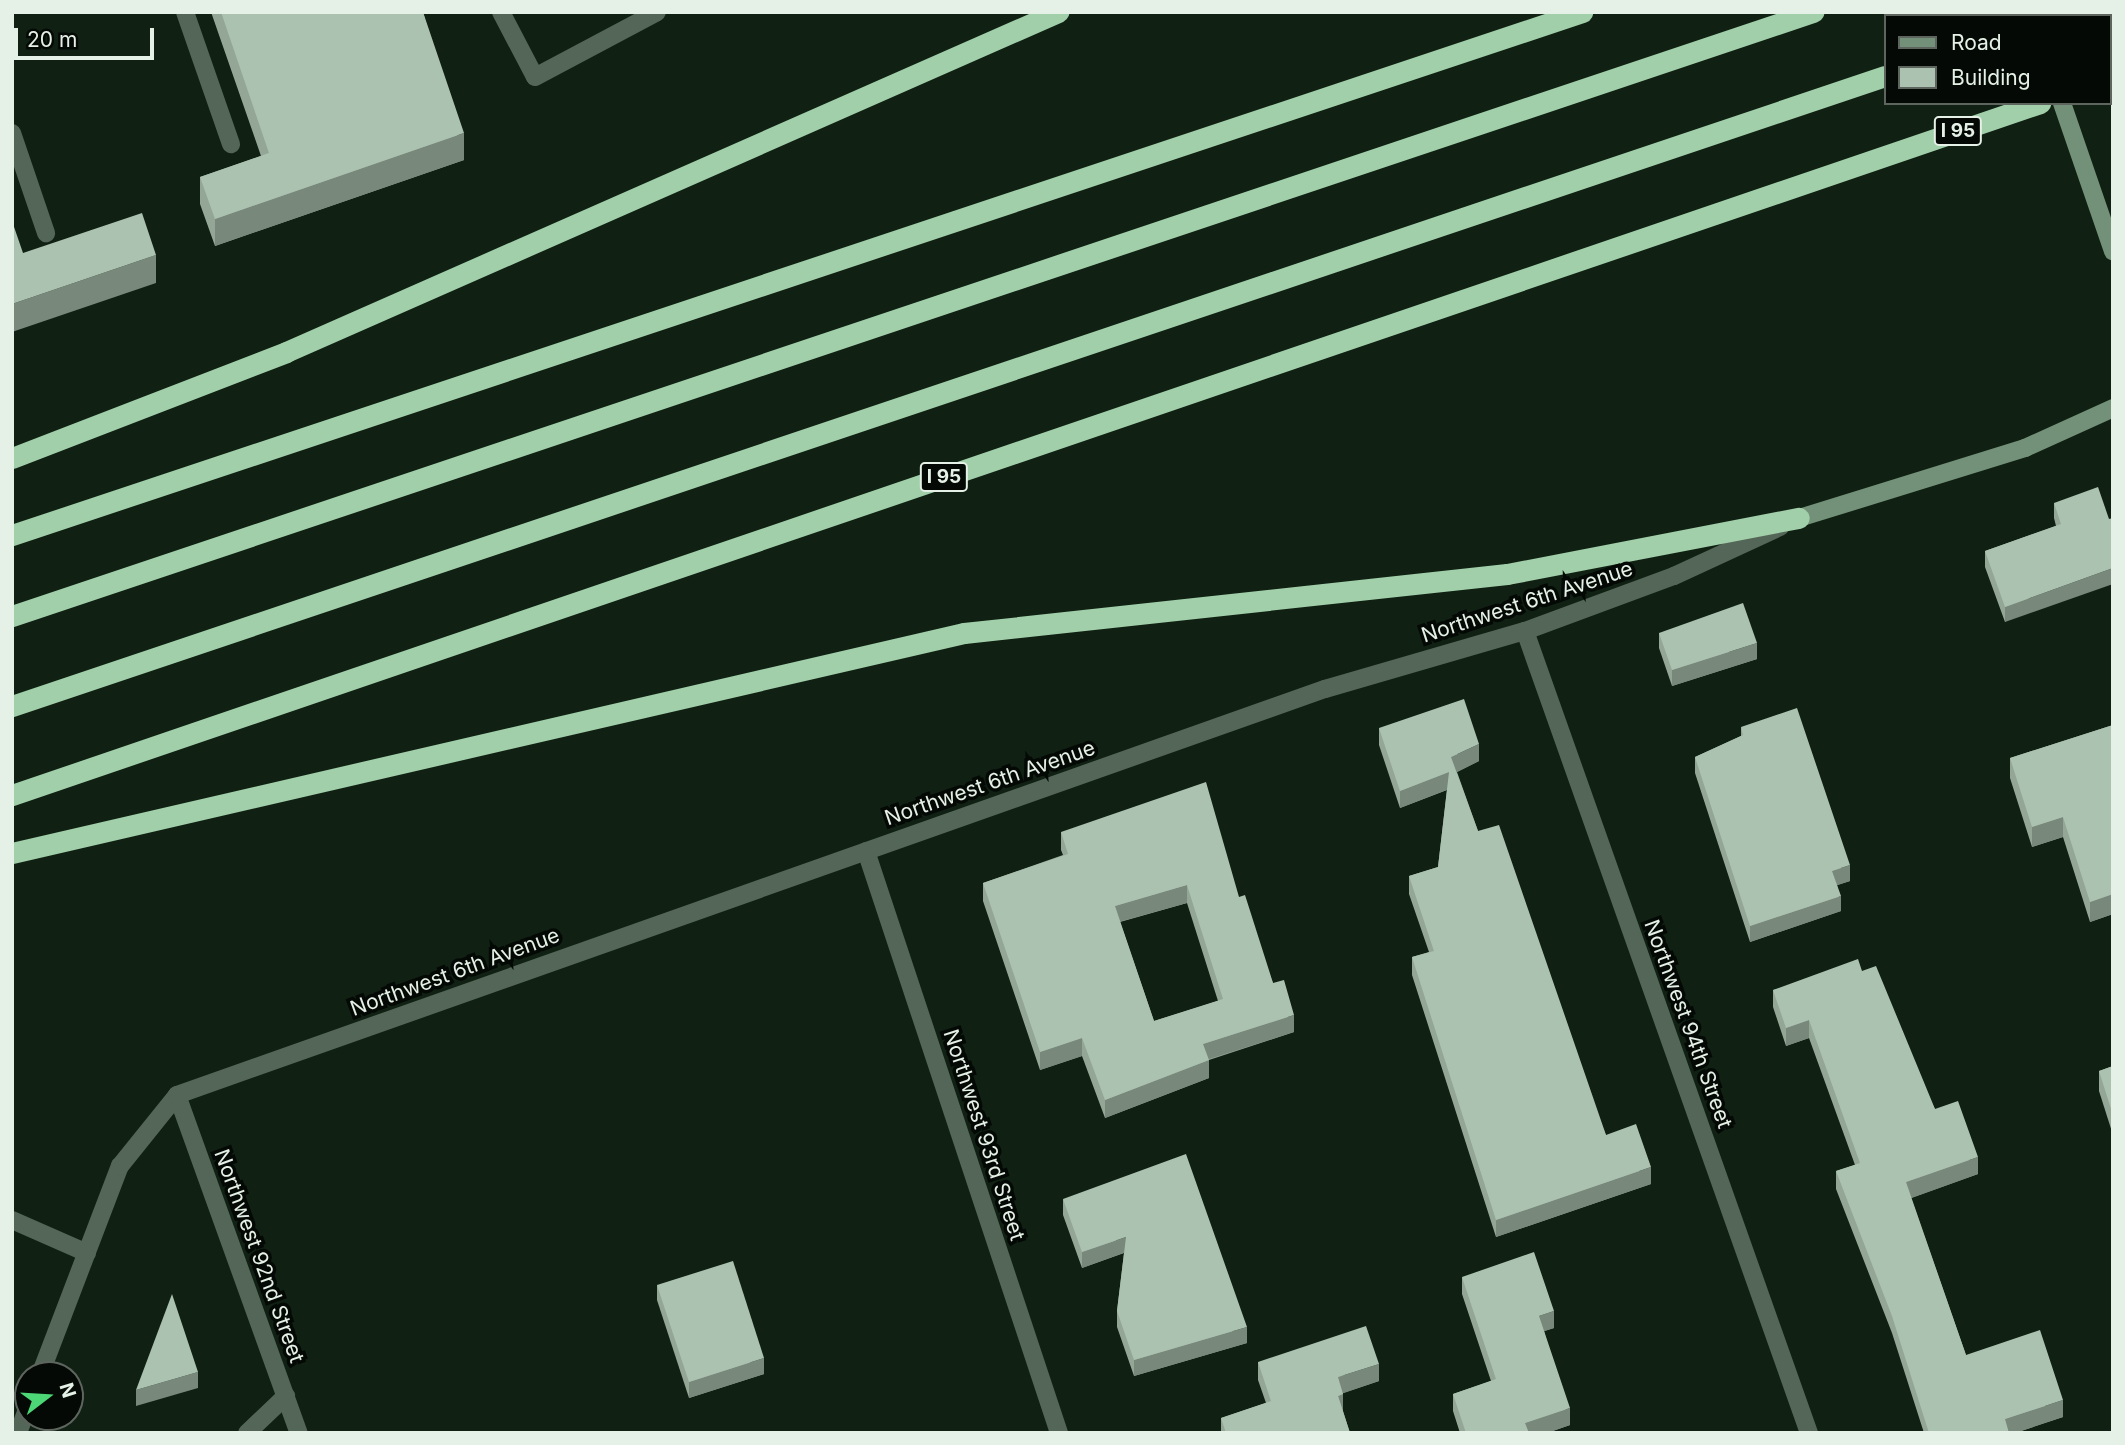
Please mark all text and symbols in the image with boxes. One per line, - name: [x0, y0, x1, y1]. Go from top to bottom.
- scale bar: [18, 14, 158, 58]
- legend: [1884, 14, 2111, 105]
- text: 20 m: [27, 27, 77, 52]
- text: Road: [1951, 30, 2002, 55]
- text: Building: [1951, 65, 2031, 90]
- road number: I 95: [1934, 116, 1982, 146]
- road number: I 95: [920, 462, 968, 492]
- street label: Northwest 6th Avenue: [1418, 556, 1636, 648]
- street label: Northwest 6th Avenue: [881, 735, 1099, 831]
- street label: Northwest 94th Street: [1639, 916, 1737, 1132]
- street label: Northwest 6th Avenue: [347, 922, 563, 1022]
- street label: Northwest 93rd Street: [938, 1026, 1030, 1244]
- street label: Northwest 92nd Street: [209, 1146, 309, 1366]
- north arrow: [14, 1361, 84, 1431]
- text: N: [55, 1380, 81, 1401]

